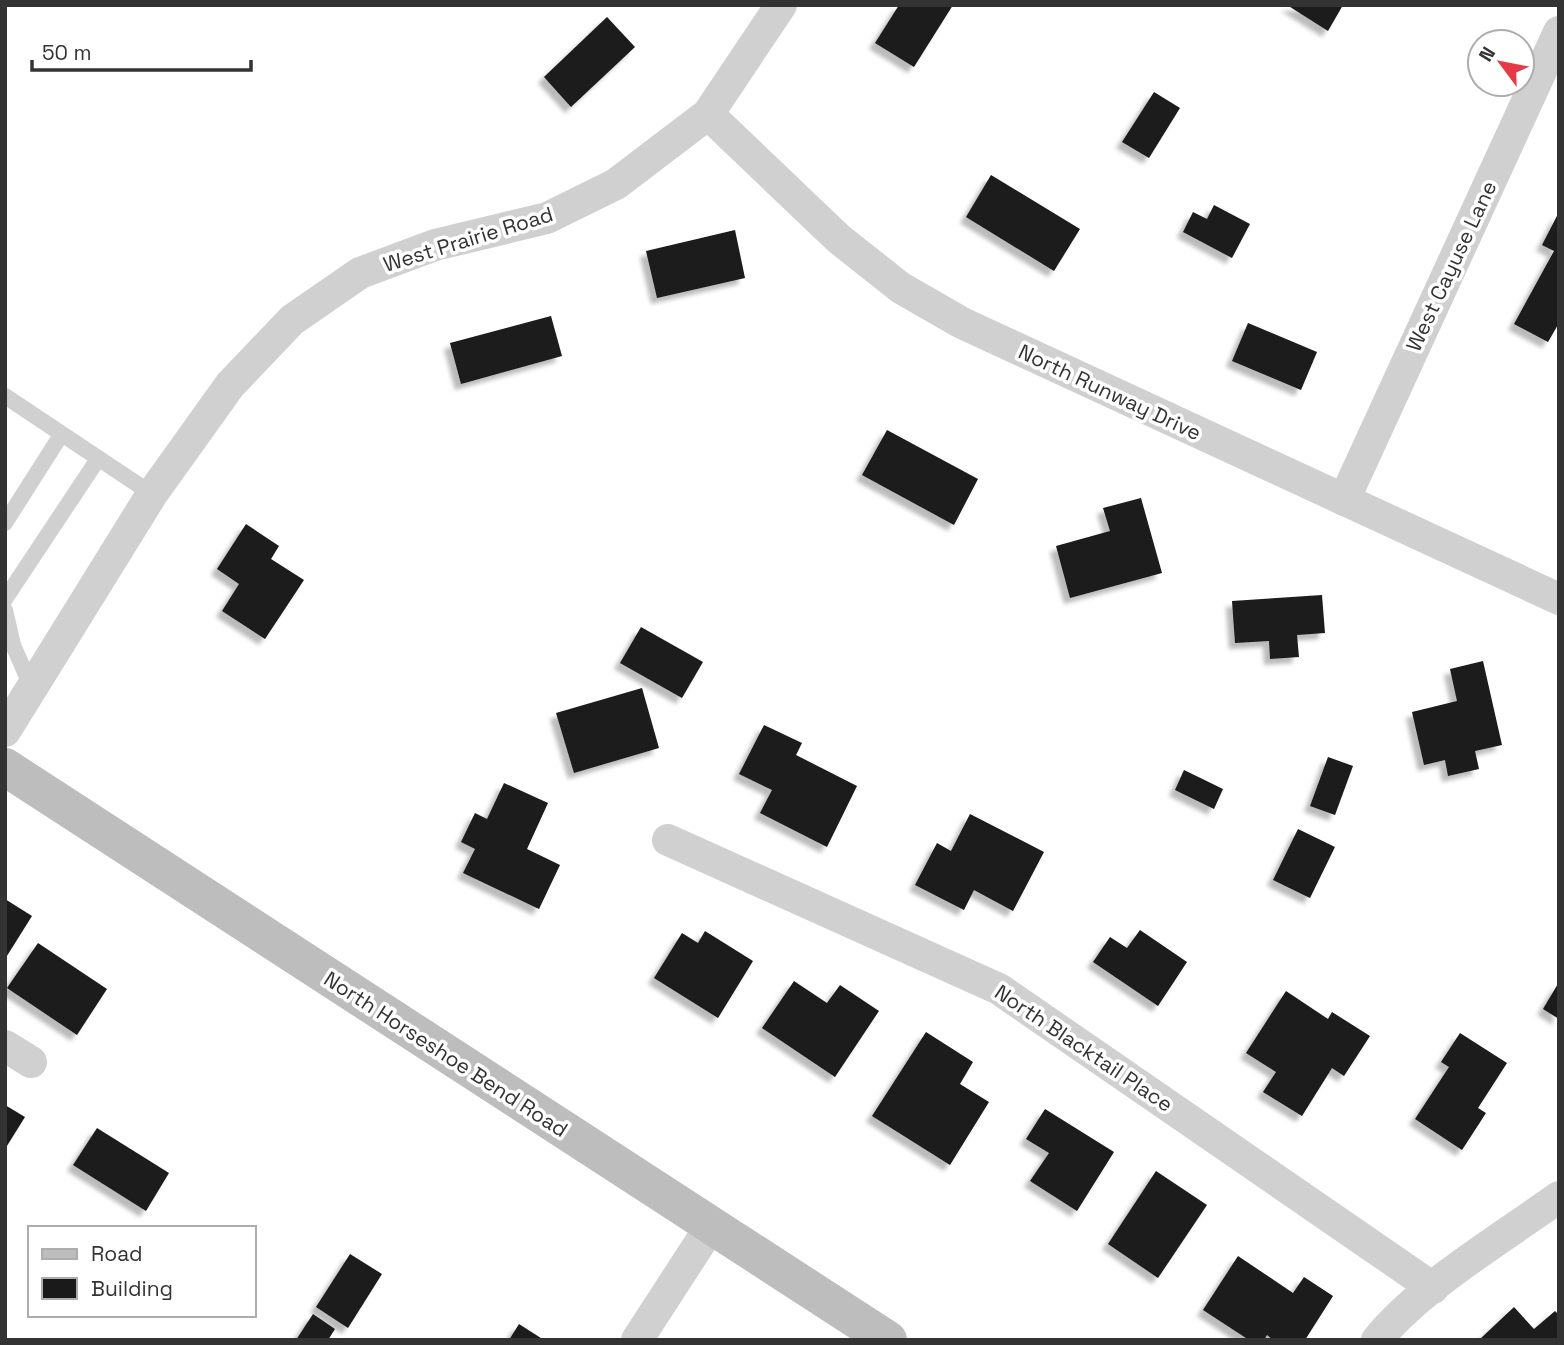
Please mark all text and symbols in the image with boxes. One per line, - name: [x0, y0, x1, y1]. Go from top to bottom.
- scale bar: [32, 28, 250, 72]
- north arrow: [1466, 28, 1536, 98]
- text: 50 m: [42, 39, 92, 66]
- text: N: [1473, 42, 1501, 66]
- street label: West Cayuse Lane: [1400, 176, 1502, 356]
- street label: West Prairie Road: [380, 200, 556, 278]
- street label: North Runway Drive: [1014, 338, 1206, 446]
- street label: North Horseshoe Bend Road: [319, 965, 573, 1143]
- street label: North Blacktail Place: [990, 978, 1178, 1118]
- legend: [28, 1226, 256, 1317]
- text: Road: [91, 1240, 143, 1267]
- text: Building: [91, 1275, 173, 1302]

